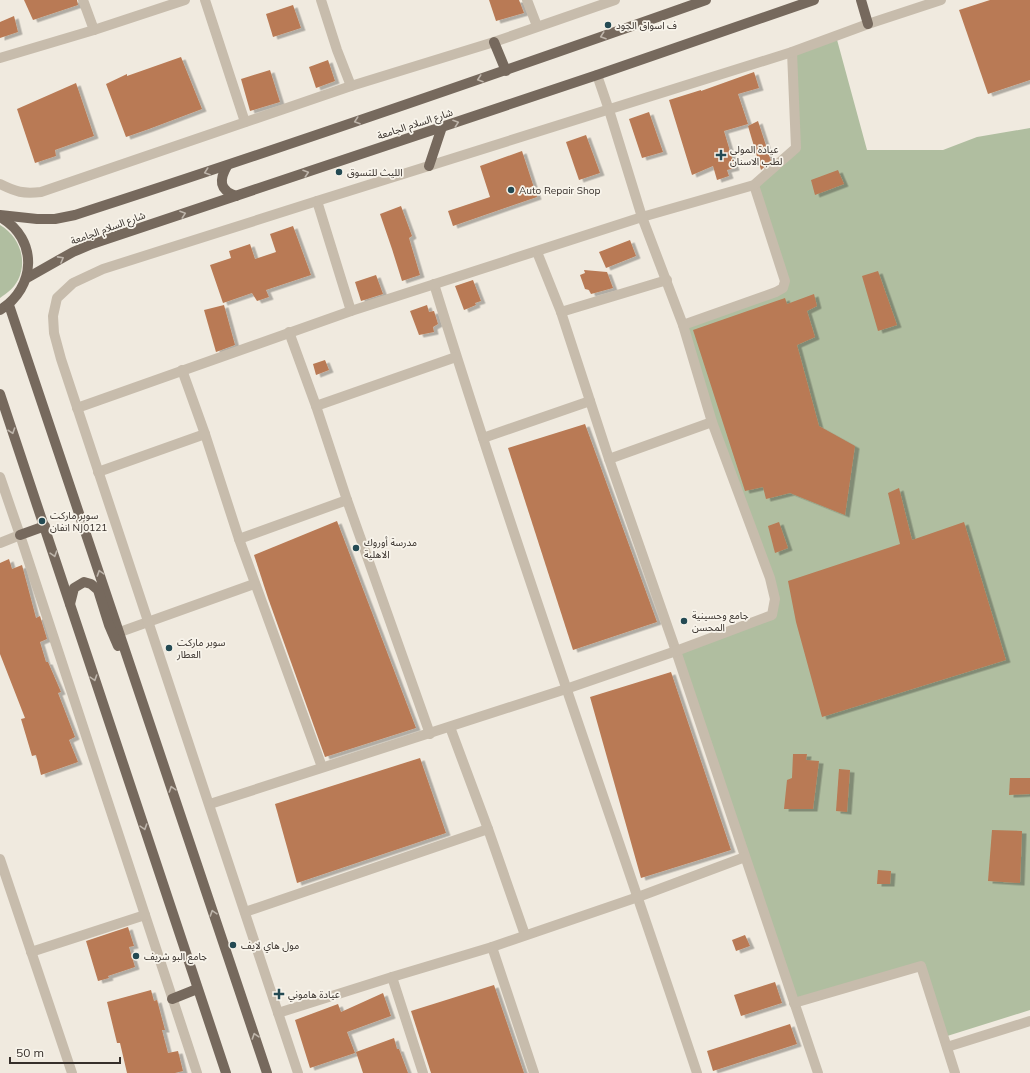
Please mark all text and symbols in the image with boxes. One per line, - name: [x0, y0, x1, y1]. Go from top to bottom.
- place label: ف اسواق الجود: [616, 19, 677, 32]
- marker: ف اسواق الجود: [603, 20, 613, 30]
- one-way arrow: [599, 32, 606, 40]
- one-way arrow: [477, 75, 484, 83]
- street label: شارع السلام الجامعة: [376, 106, 455, 144]
- one-way arrow: [354, 117, 361, 125]
- one-way arrow: [452, 119, 459, 127]
- place label: عيادة المولى لطب الاسنان: [730, 143, 783, 168]
- marker: عيادة المولى لطب الاسنان: [715, 149, 727, 161]
- place label: الليث للتسوق: [347, 166, 403, 179]
- one-way arrow: [204, 167, 211, 176]
- marker: الليث للتسوق: [334, 167, 344, 177]
- one-way arrow: [302, 169, 309, 178]
- place label: Auto Repair Shop: [519, 184, 601, 197]
- marker: Auto Repair Shop: [506, 185, 516, 195]
- street label: شارع السلام الجامعة: [69, 208, 148, 249]
- one-way arrow: [179, 210, 186, 219]
- one-way arrow: [57, 256, 64, 263]
- one-way arrow: [8, 427, 16, 434]
- place label: سوبر ماركت انفان NJ0121: [50, 509, 107, 534]
- marker: سوبر ماركت انفان NJ0121: [37, 516, 47, 526]
- place label: مدرسة أوروك الاهلية: [364, 536, 417, 561]
- marker: مدرسة أوروك الاهلية: [351, 543, 361, 553]
- one-way arrow: [49, 550, 57, 557]
- one-way arrow: [96, 570, 105, 577]
- place label: جامع وحسينية المحسن: [692, 609, 749, 634]
- marker: جامع وحسينية المحسن: [679, 616, 689, 626]
- place label: سوبر ماركت العطار: [176, 636, 225, 661]
- marker: سوبر ماركت العطار: [164, 643, 174, 653]
- one-way arrow: [89, 674, 98, 681]
- one-way arrow: [168, 786, 177, 793]
- one-way arrow: [139, 824, 148, 831]
- one-way arrow: [210, 909, 218, 916]
- place label: مول هاي لايف: [241, 939, 299, 953]
- marker: مول هاي لايف: [228, 940, 238, 950]
- place label: جامع البو شريف: [144, 950, 207, 964]
- marker: جامع البو شريف: [131, 951, 141, 961]
- marker: عيادة هاموني: [273, 988, 285, 1000]
- place label: عيادة هاموني: [288, 988, 340, 1002]
- one-way arrow: [251, 1033, 259, 1040]
- scale bar: [10, 1039, 120, 1065]
- text: 50 m: [16, 1045, 44, 1060]

